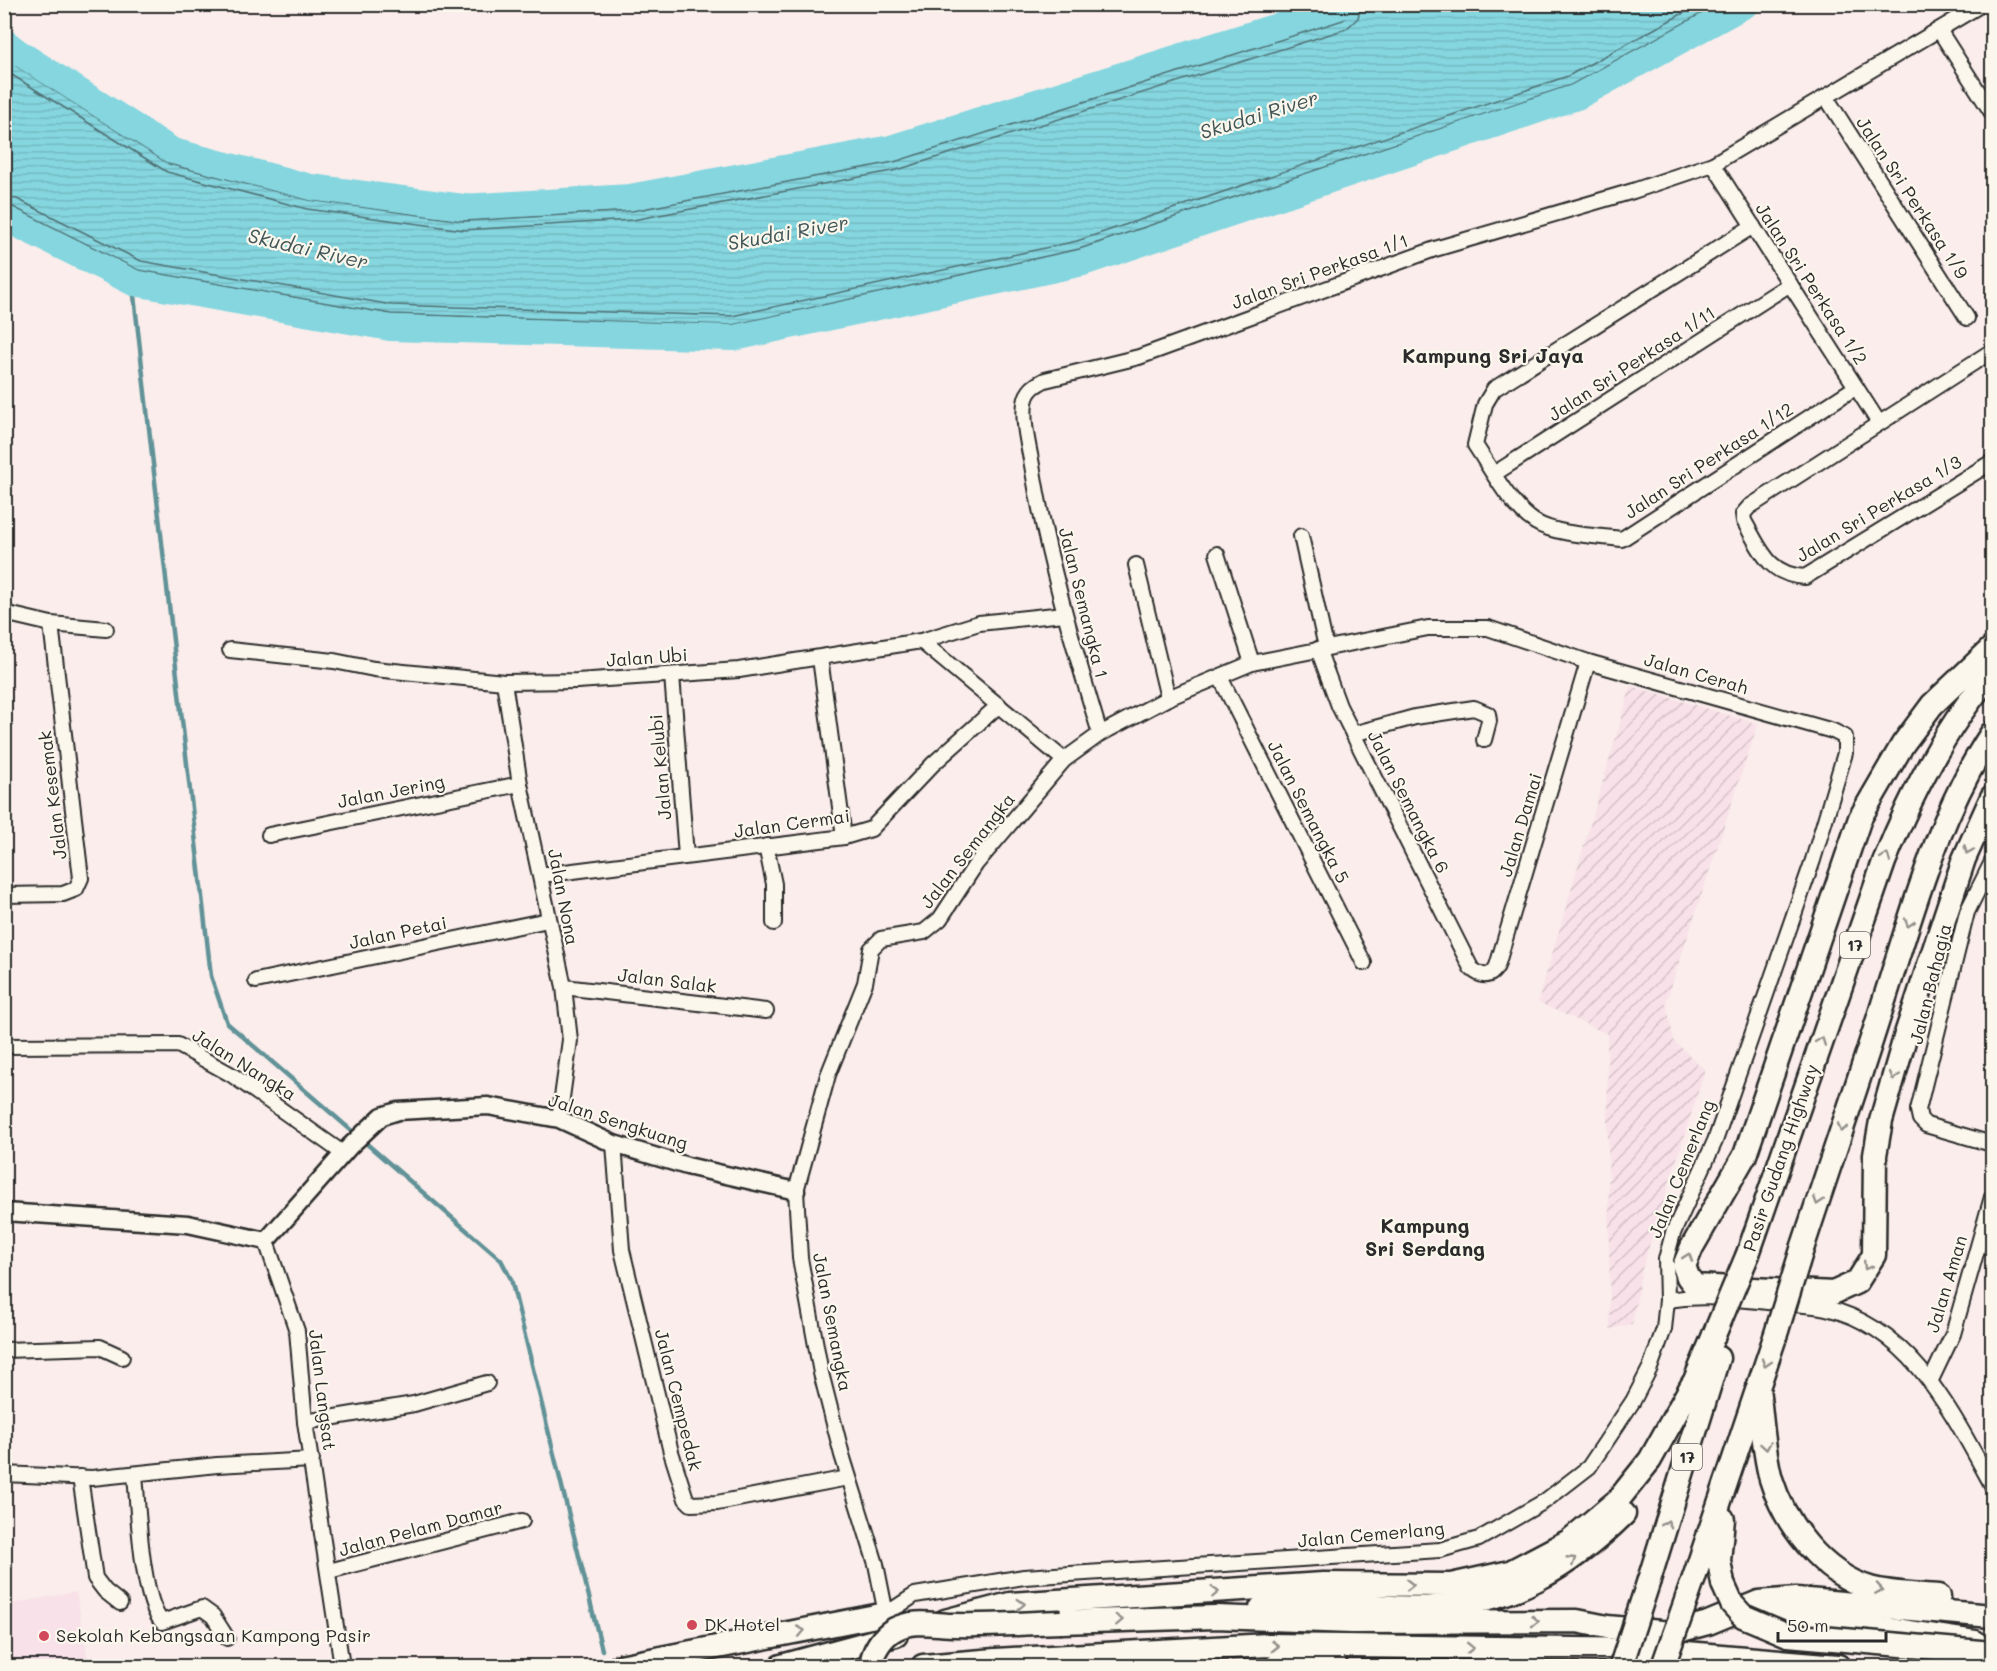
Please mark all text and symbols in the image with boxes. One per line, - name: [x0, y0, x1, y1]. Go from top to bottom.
- water label: Skudai River: [1196, 84, 1321, 144]
- street label: Jalan Sri Perkasa 1/9: [1851, 112, 1975, 283]
- street label: Jalan Sri Perkasa 1/2: [1751, 198, 1873, 369]
- water label: Skudai River: [725, 209, 850, 255]
- water label: Skudai River: [246, 222, 371, 274]
- street label: Jalan Sri Perkasa 1/1: [1228, 228, 1411, 314]
- street label: Jalan Sri Perkasa 1/11: [1543, 300, 1719, 426]
- district label: Kampung Sri Jaya: [1402, 342, 1584, 368]
- street label: Jalan Sri Perkasa 1/12: [1620, 397, 1797, 524]
- street label: Jalan Sri Perkasa 1/3: [1791, 449, 1966, 567]
- street label: Jalan Semangka 1: [1054, 525, 1114, 681]
- street label: Jalan Ubi: [605, 642, 688, 672]
- street label: Jalan Cerah: [1642, 647, 1751, 699]
- street label: Jalan Kelubi: [643, 713, 677, 821]
- street label: Jalan Semangka 6: [1363, 726, 1455, 877]
- street label: Jalan Kesemak: [32, 729, 72, 861]
- street label: Jalan Semangka 5: [1263, 736, 1355, 887]
- street label: Jalan Jering: [335, 769, 446, 813]
- street label: Jalan Damai: [1493, 770, 1547, 879]
- street label: Jalan Semangka: [914, 788, 1020, 913]
- street label: Jalan Cermai: [732, 803, 851, 843]
- one-way arrow: [1964, 844, 1976, 855]
- street label: Jalan Nona: [543, 847, 585, 947]
- one-way arrow: [1879, 852, 1891, 863]
- street label: Jalan Petai: [347, 910, 449, 954]
- one-way arrow: [1904, 917, 1916, 928]
- street label: Jalan Bahagia: [1903, 921, 1957, 1047]
- road number: 17: [1840, 932, 1870, 958]
- street label: Jalan Salak: [616, 962, 718, 998]
- street label: Jalan Nangka: [188, 1023, 301, 1106]
- one-way arrow: [1814, 1036, 1827, 1047]
- street label: Pasir Gudang Highway: [1737, 1061, 1823, 1255]
- one-way arrow: [1889, 1070, 1901, 1080]
- street label: Jalan Sengkuang: [546, 1087, 691, 1155]
- street label: Jalan Cemerlang: [1642, 1096, 1720, 1241]
- one-way arrow: [1836, 1122, 1849, 1133]
- one-way arrow: [1813, 1195, 1825, 1206]
- district label: Kampung Sri Serdang: [1365, 1212, 1485, 1261]
- street label: Jalan Aman: [1920, 1232, 1972, 1335]
- street label: Jalan Semangka: [808, 1251, 858, 1393]
- one-way arrow: [1681, 1252, 1693, 1263]
- one-way arrow: [1862, 1260, 1874, 1270]
- street label: Jalan Cempedak: [650, 1326, 708, 1473]
- street label: Jalan Langsat: [304, 1328, 342, 1452]
- one-way arrow: [1761, 1357, 1774, 1368]
- one-way arrow: [1760, 1441, 1772, 1450]
- road number: 17: [1672, 1444, 1702, 1470]
- street label: Jalan Pelam Damar: [336, 1495, 505, 1561]
- street label: Jalan Cemerlang: [1297, 1516, 1445, 1552]
- one-way arrow: [1659, 1519, 1672, 1530]
- one-way arrow: [1565, 1556, 1576, 1567]
- one-way arrow: [1405, 1579, 1414, 1591]
- one-way arrow: [1875, 1582, 1884, 1594]
- one-way arrow: [1211, 1586, 1220, 1599]
- one-way arrow: [1016, 1597, 1025, 1610]
- scale bar: [1778, 1605, 1886, 1643]
- place label: DK Hotel: [704, 1612, 780, 1636]
- text: 50 m: [1787, 1613, 1829, 1637]
- one-way arrow: [1115, 1614, 1124, 1627]
- one-way arrow: [1531, 1615, 1540, 1627]
- marker: DK Hotel: [685, 1618, 699, 1632]
- place label: Sekolah Kebangsaan Kampong Pasir: [56, 1623, 371, 1647]
- one-way arrow: [796, 1625, 806, 1638]
- marker: Sekolah Kebangsaan Kampong Pasir: [37, 1629, 51, 1643]
- one-way arrow: [1271, 1640, 1280, 1652]
- one-way arrow: [1466, 1642, 1475, 1654]

